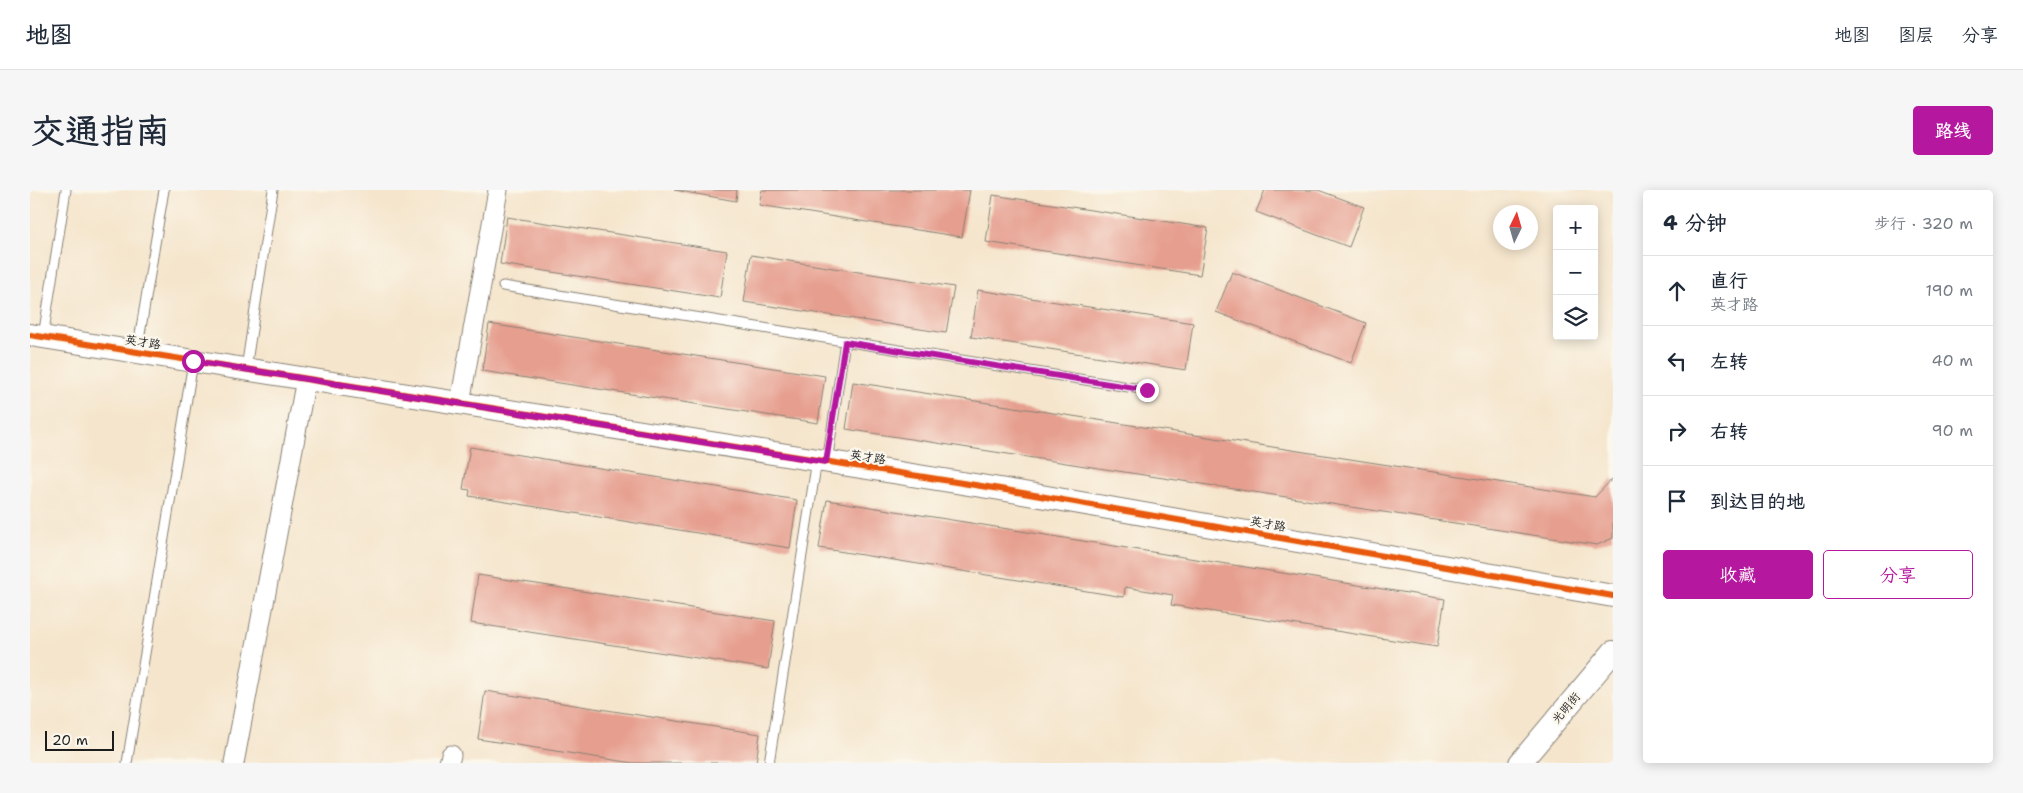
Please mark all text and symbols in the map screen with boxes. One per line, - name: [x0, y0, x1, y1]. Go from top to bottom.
- text: 地图: [25, 19, 73, 51]
- text: 地图: [1834, 23, 1870, 47]
- text: 图层: [1898, 23, 1934, 47]
- text: 分享: [1962, 23, 1998, 47]
- button: 路线: [1913, 106, 1993, 155]
- text: 交通指南: [30, 107, 170, 154]
- north arrow: [1493, 205, 1538, 250]
- map controls: [1553, 205, 1598, 340]
- button: +: [1553, 205, 1598, 250]
- text: 4 分钟: [1663, 209, 1727, 237]
- text: 步行 · 320 m: [1874, 213, 1973, 234]
- button: −: [1553, 250, 1598, 295]
- text: 直行: [1710, 268, 1748, 293]
- icon: ahead: [1663, 277, 1691, 305]
- text: 190 m: [1926, 280, 1973, 301]
- text: 英才路: [1710, 294, 1758, 315]
- button: layers: [1553, 295, 1598, 340]
- street label: 英才路: [124, 331, 162, 353]
- icon: left: [1663, 347, 1691, 375]
- text: 左转: [1710, 349, 1748, 374]
- route start: [182, 350, 205, 373]
- text: 40 m: [1931, 350, 1973, 371]
- route end: [1136, 379, 1159, 402]
- icon: right: [1663, 417, 1691, 445]
- text: 右转: [1710, 419, 1748, 444]
- text: 90 m: [1932, 420, 1973, 441]
- street label: 英才路: [849, 446, 887, 468]
- icon: arrive: [1663, 487, 1691, 515]
- text: 到达目的地: [1710, 489, 1805, 514]
- street label: 英才路: [1249, 513, 1287, 535]
- button: 收藏: [1663, 550, 1813, 599]
- button: 分享: [1823, 550, 1973, 599]
- street label: 光明街: [1548, 689, 1584, 727]
- scale bar: [45, 728, 114, 751]
- text: 20 m: [52, 731, 88, 749]

